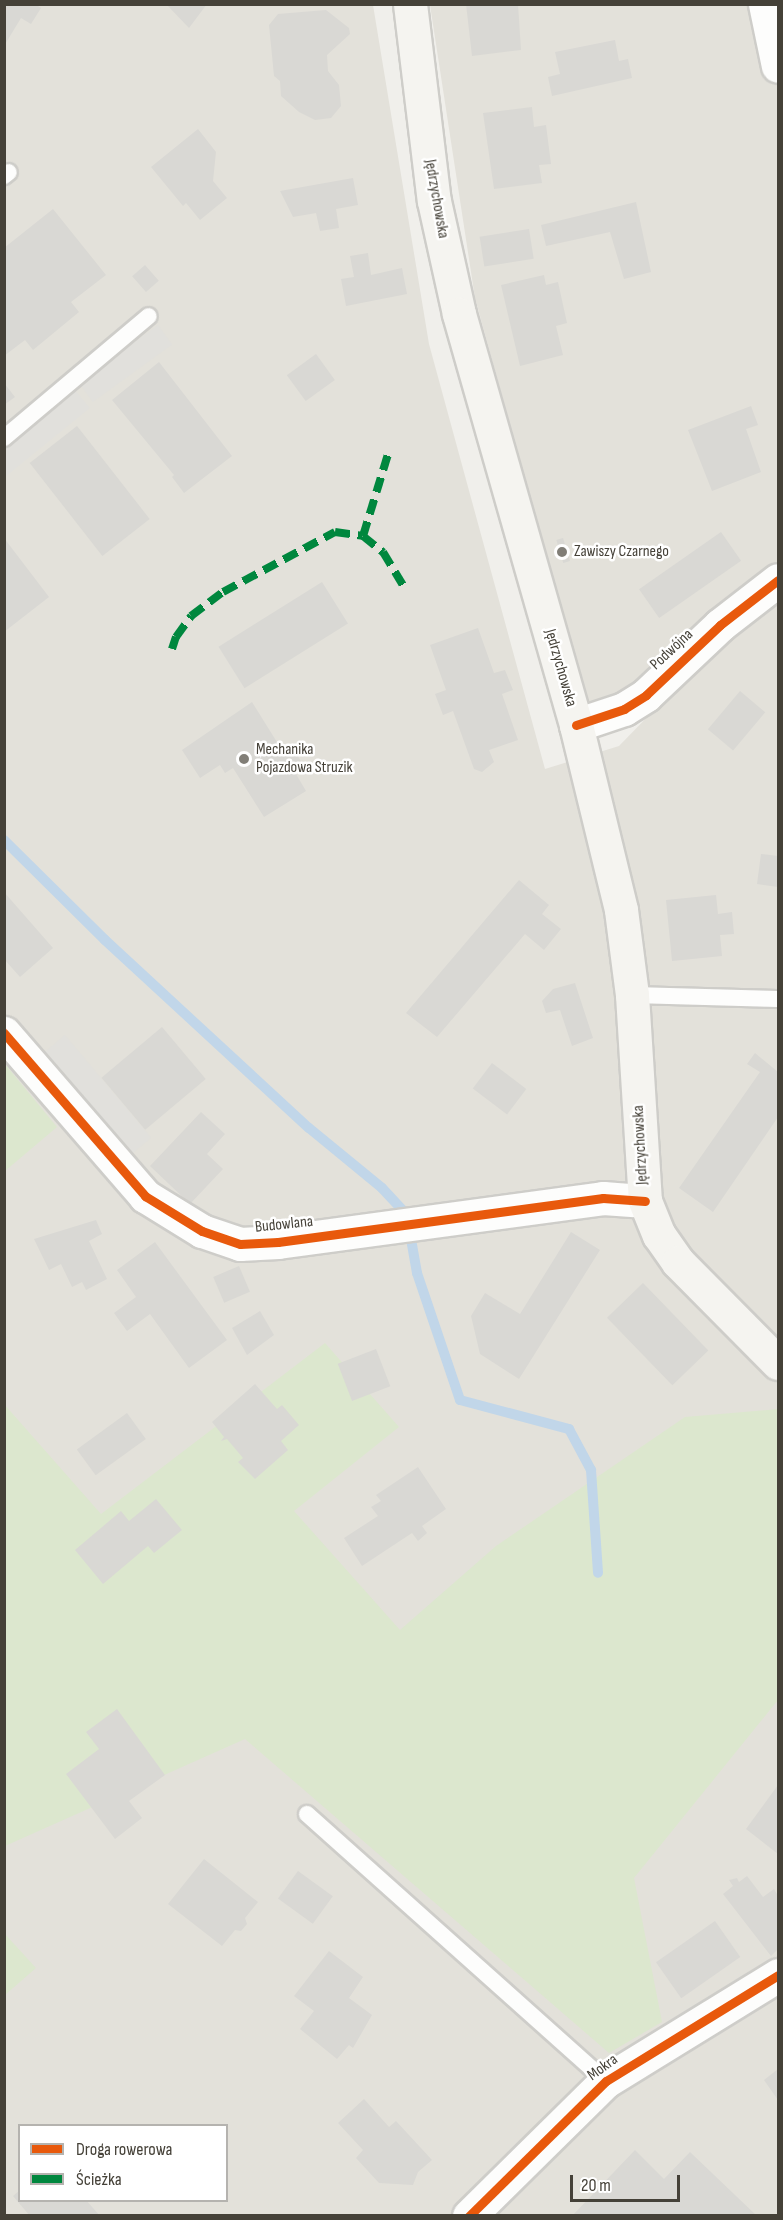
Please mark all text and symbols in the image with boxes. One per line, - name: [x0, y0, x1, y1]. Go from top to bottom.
- street label: Jędrzychowska: [420, 158, 452, 240]
- place label: Zawiszy Czarnego: [574, 542, 669, 562]
- marker: Zawiszy Czarnego: [555, 545, 569, 559]
- street label: Podwójna: [647, 625, 697, 675]
- street label: Jędrzychowska: [540, 627, 580, 709]
- place label: Mechanika Pojazdowa Struzik: [256, 740, 352, 778]
- marker: Mechanika Pojazdowa Struzik: [237, 752, 251, 766]
- street label: Jędrzychowska: [629, 1105, 653, 1185]
- street label: Budowlana: [254, 1212, 314, 1238]
- street label: Mokra: [584, 2051, 622, 2085]
- legend: [18, 2124, 228, 2202]
- text: Droga rowerowa: [76, 2139, 173, 2160]
- scale bar: [573, 2163, 682, 2201]
- text: Ścieżka: [76, 2169, 122, 2190]
- text: 20 m: [581, 2175, 611, 2196]

